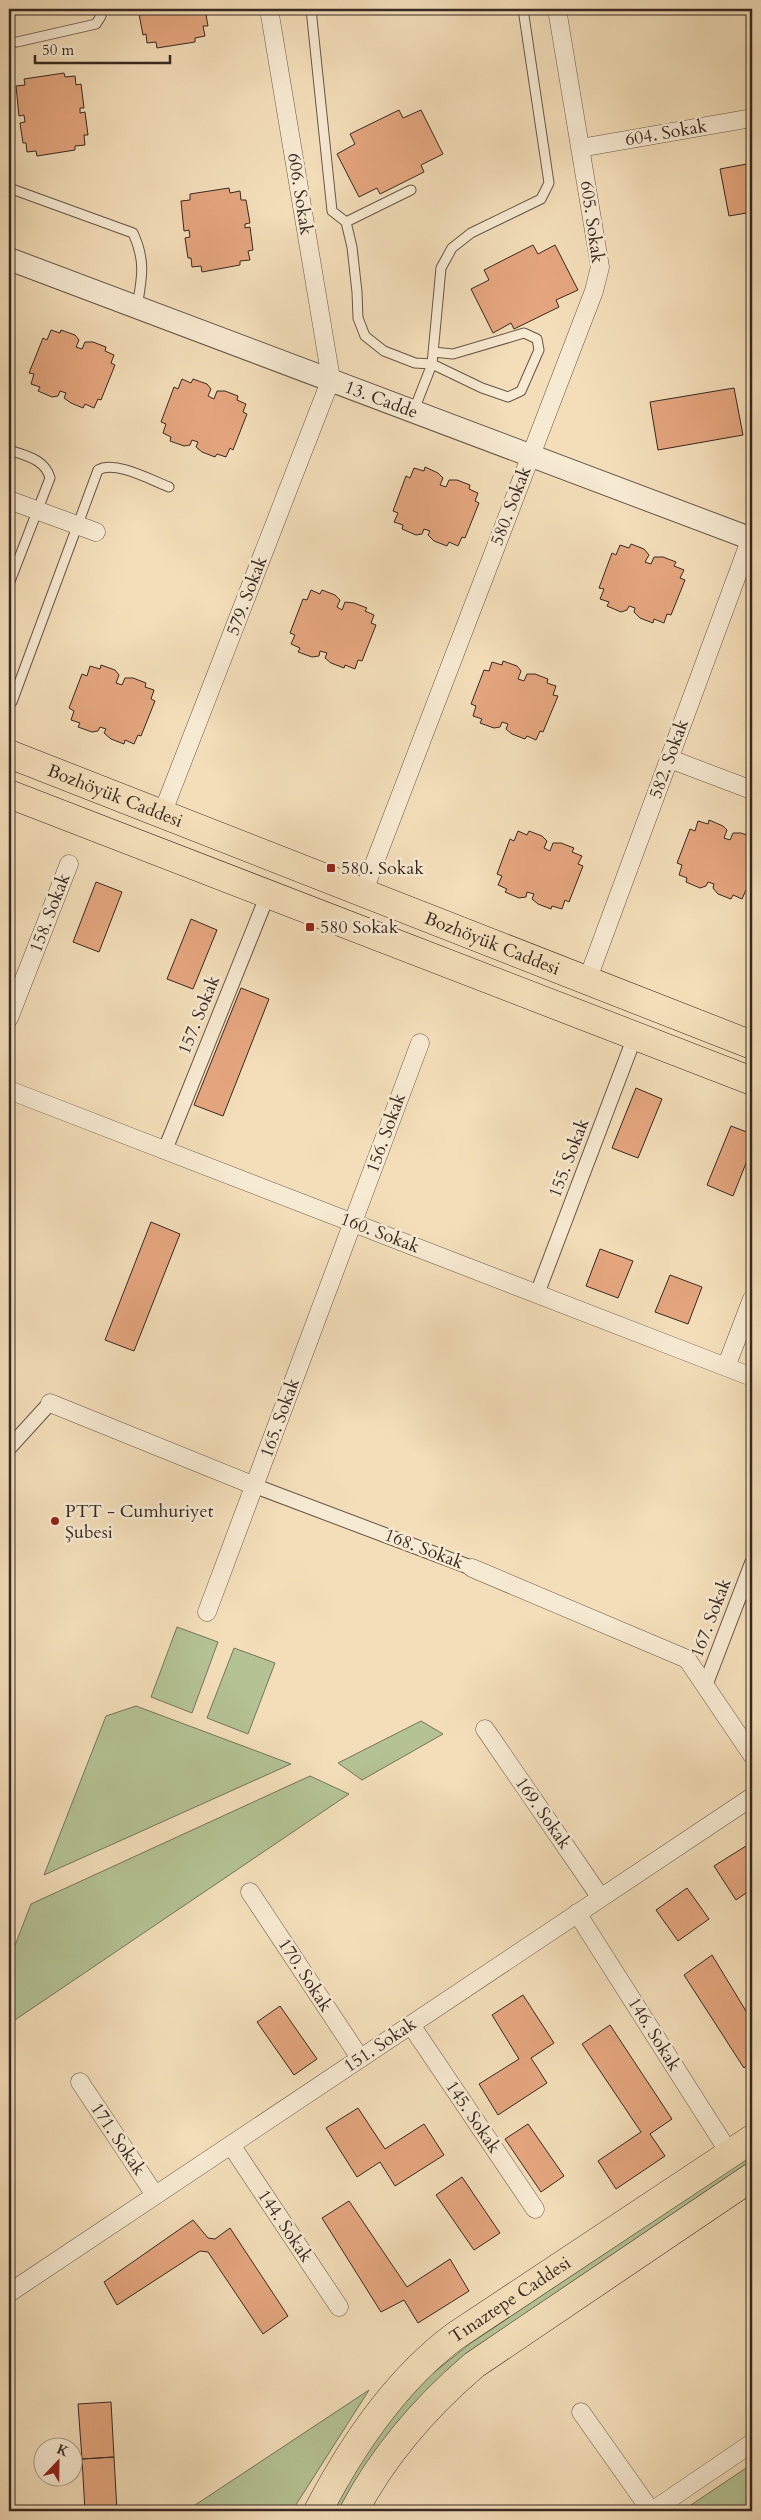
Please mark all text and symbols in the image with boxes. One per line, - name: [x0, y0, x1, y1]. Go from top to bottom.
- scale bar: [35, 32, 170, 64]
- text: 50 m: [42, 40, 74, 60]
- street label: 604. Sokak: [623, 113, 709, 153]
- street label: 606. Sokak: [281, 151, 319, 237]
- street label: 605. Sokak: [574, 179, 610, 265]
- street label: 13. Cadde: [341, 374, 422, 425]
- street label: 580. Sokak: [484, 463, 538, 549]
- street label: 579. Sokak: [220, 553, 274, 639]
- street label: 582. Sokak: [643, 715, 695, 802]
- street label: Bozhöyük Caddesi: [44, 758, 187, 833]
- place label: 580. Sokak: [341, 856, 424, 881]
- marker: 580. Sokak: [325, 862, 337, 874]
- street label: 158. Sokak: [23, 870, 77, 956]
- street label: Bozhöyük Caddesi: [421, 905, 564, 981]
- place label: 580 Sokak: [320, 915, 399, 940]
- marker: 580 Sokak: [304, 921, 316, 933]
- street label: 157. Sokak: [172, 972, 226, 1058]
- street label: 156. Sokak: [360, 1089, 412, 1176]
- street label: 155. Sokak: [542, 1115, 596, 1201]
- street label: 160. Sokak: [337, 1206, 423, 1260]
- street label: 165. Sokak: [254, 1374, 306, 1461]
- place label: PTT - Cumhuriyet Şubesi: [65, 1499, 214, 1545]
- marker: PTT - Cumhuriyet Şubesi: [49, 1515, 61, 1527]
- street label: 168. Sokak: [381, 1522, 467, 1576]
- street label: 167. Sokak: [684, 1575, 738, 1661]
- street label: 169. Sokak: [509, 1772, 577, 1854]
- street label: 170. Sokak: [272, 1933, 338, 2017]
- street label: 146. Sokak: [621, 1992, 687, 2076]
- street label: 151. Sokak: [339, 2011, 422, 2079]
- street label: 145. Sokak: [439, 2076, 507, 2159]
- street label: 171. Sokak: [84, 2098, 152, 2181]
- street label: 144. Sokak: [251, 2185, 319, 2268]
- street label: Tınaztepe Caddesi: [444, 2250, 575, 2349]
- north arrow: [32, 2438, 82, 2488]
- text: K: [54, 2439, 72, 2462]

